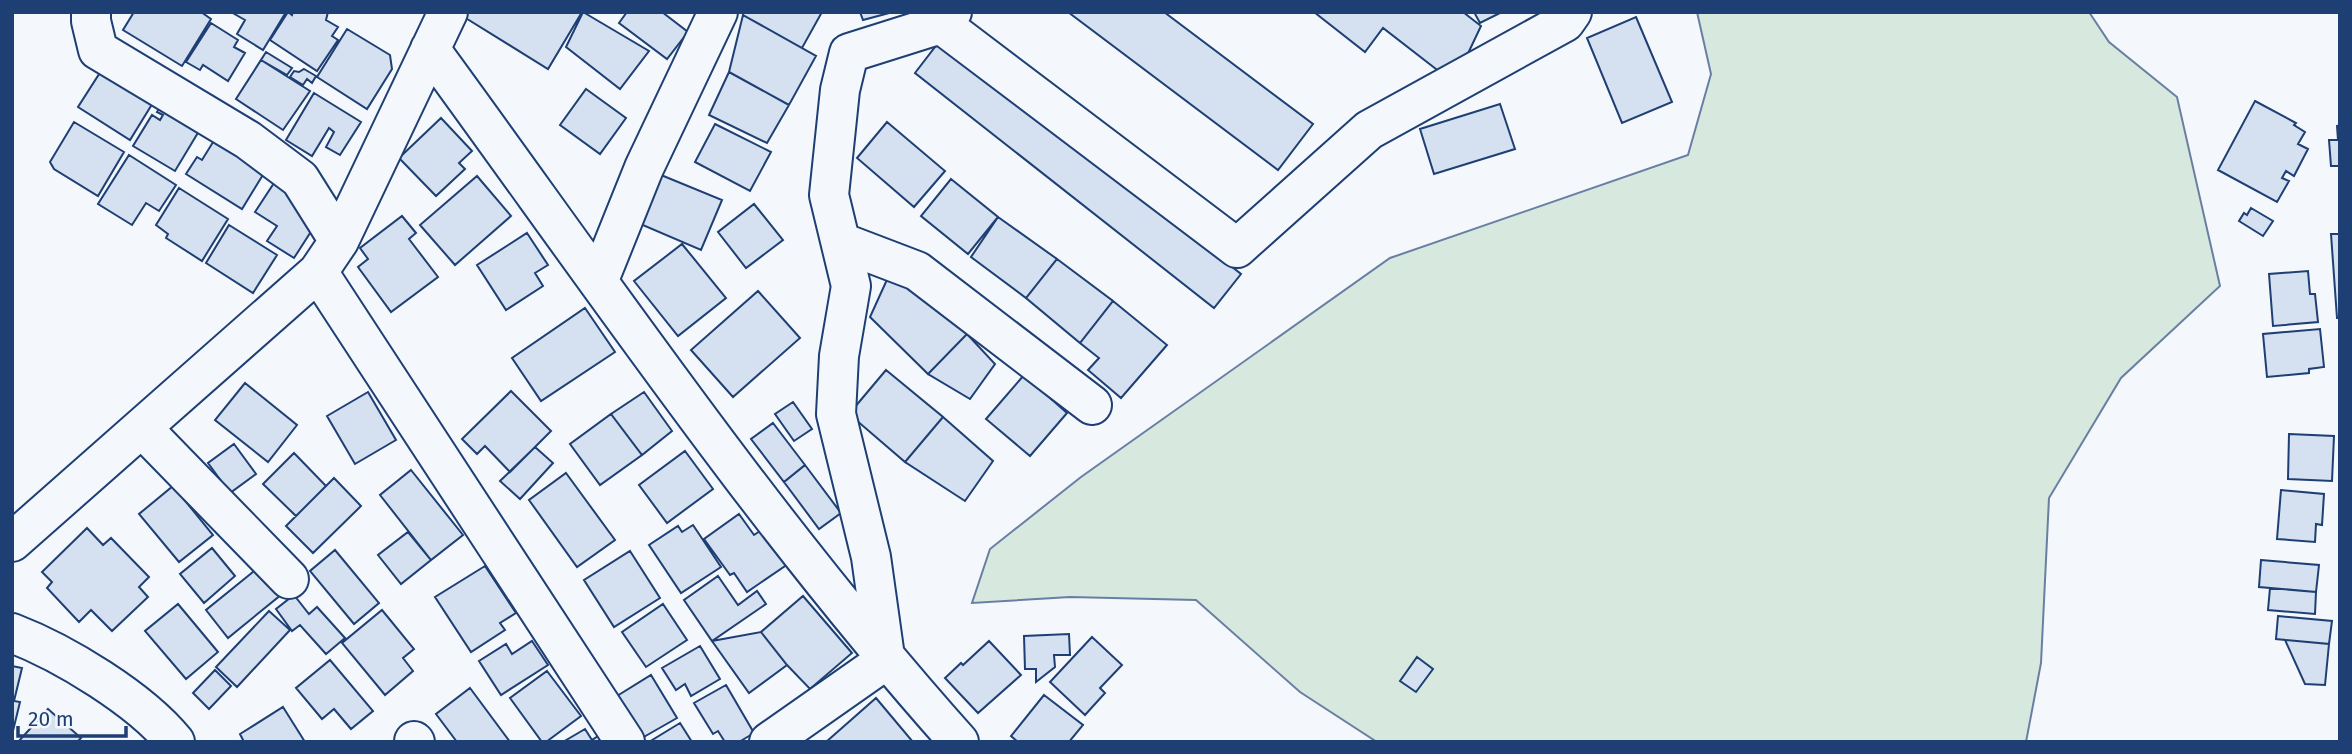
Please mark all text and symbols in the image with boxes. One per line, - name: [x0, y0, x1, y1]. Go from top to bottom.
- scale bar: [18, 694, 126, 738]
- text: 20 m: [28, 706, 74, 732]

